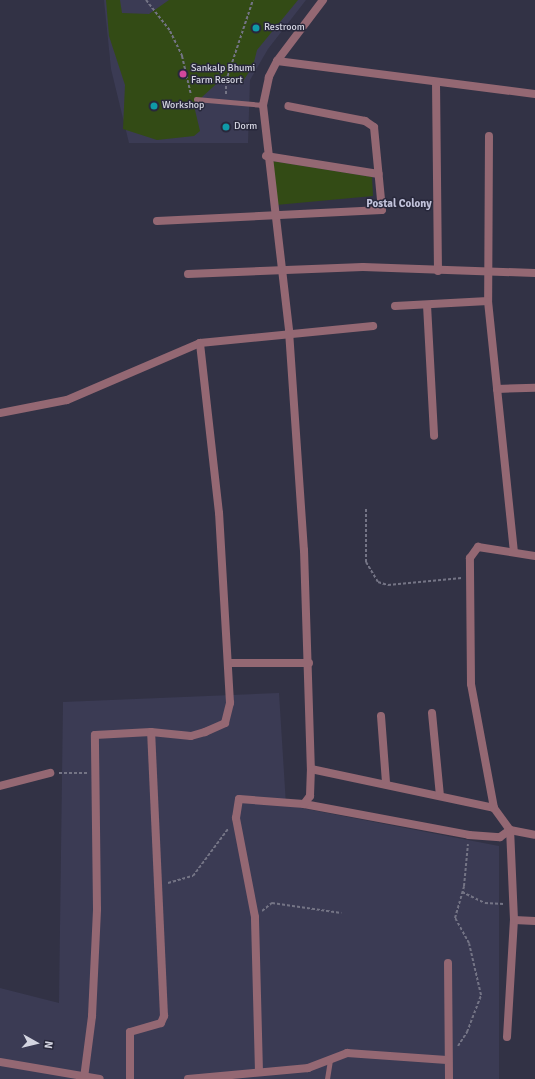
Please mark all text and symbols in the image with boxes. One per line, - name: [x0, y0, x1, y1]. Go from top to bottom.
- place label: Restroom: [264, 22, 305, 34]
- marker: Restroom: [251, 23, 261, 33]
- place label: Sankalp Bhumi Farm Resort: [191, 62, 255, 86]
- marker: Sankalp Bhumi Farm Resort: [178, 69, 188, 79]
- place label: Workshop: [162, 100, 204, 112]
- marker: Workshop: [149, 101, 159, 111]
- place label: Dorm: [234, 121, 257, 133]
- marker: Dorm: [221, 122, 231, 132]
- district label: Postal Colony: [366, 197, 432, 211]
- north arrow: [16, 1023, 56, 1063]
- text: N: [41, 1040, 55, 1049]

